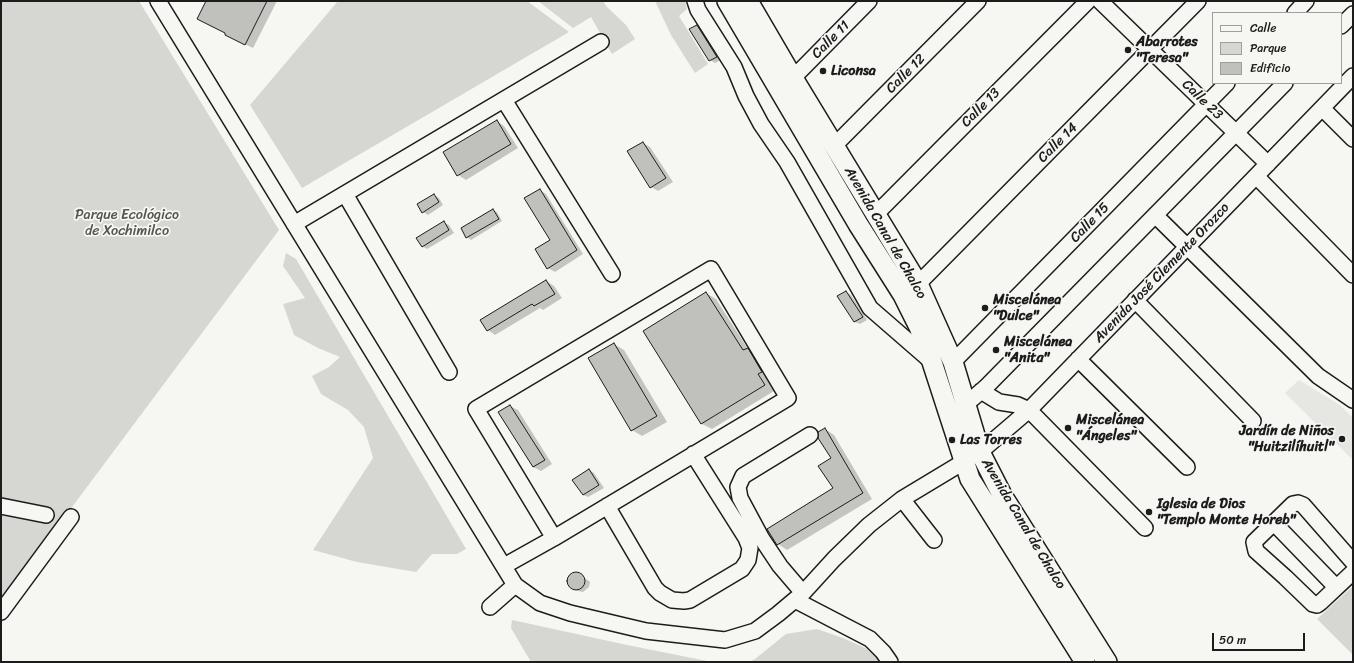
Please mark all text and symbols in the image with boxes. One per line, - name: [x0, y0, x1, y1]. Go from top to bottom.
- legend: [1212, 12, 1342, 84]
- text: Calle: [1250, 17, 1277, 39]
- street label: Calle 11: [809, 18, 853, 62]
- place label: Abarrotes "Teresa": [1136, 34, 1198, 66]
- text: Parque: [1250, 37, 1286, 59]
- marker: Abarrotes "Teresa": [1123, 45, 1133, 55]
- street label: Calle 12: [883, 51, 929, 97]
- text: Edificio: [1250, 57, 1290, 79]
- place label: Liconsa: [831, 63, 876, 79]
- marker: Liconsa: [818, 66, 828, 76]
- street label: Calle 23: [1178, 76, 1226, 124]
- street label: Calle 13: [958, 85, 1004, 131]
- street label: Calle 14: [1035, 120, 1081, 166]
- street label: Avenida Canal de Chalco: [840, 164, 930, 302]
- street label: Calle 15: [1067, 199, 1113, 247]
- street label: Avenida José Clemente Orozco: [1091, 200, 1233, 346]
- park label: Parque Ecológico de Xochimilco: [75, 207, 179, 240]
- place label: Miscelánea "Dulce": [993, 292, 1061, 324]
- marker: Miscelánea "Dulce": [980, 303, 990, 313]
- place label: Miscelánea "Anita": [1004, 334, 1072, 366]
- marker: Miscelánea "Anita": [991, 345, 1001, 355]
- place label: Miscelánea "Ángeles": [1076, 412, 1144, 444]
- marker: Miscelánea "Ángeles": [1063, 423, 1073, 433]
- place label: Jardín de Niños "Huitzilíhuitl": [1239, 423, 1334, 456]
- place label: Las Torres: [960, 432, 1022, 448]
- marker: Jardín de Niños "Huitzilíhuitl": [1337, 434, 1347, 444]
- marker: Las Torres: [947, 435, 957, 445]
- street label: Avenida Canal de Chalco: [977, 456, 1069, 592]
- place label: Iglesia de Dios "Templo Monte Horeb": [1157, 496, 1296, 528]
- marker: Iglesia de Dios "Templo Monte Horeb": [1144, 507, 1154, 517]
- scale bar: [1214, 625, 1307, 651]
- text: 50 m: [1219, 629, 1246, 651]

